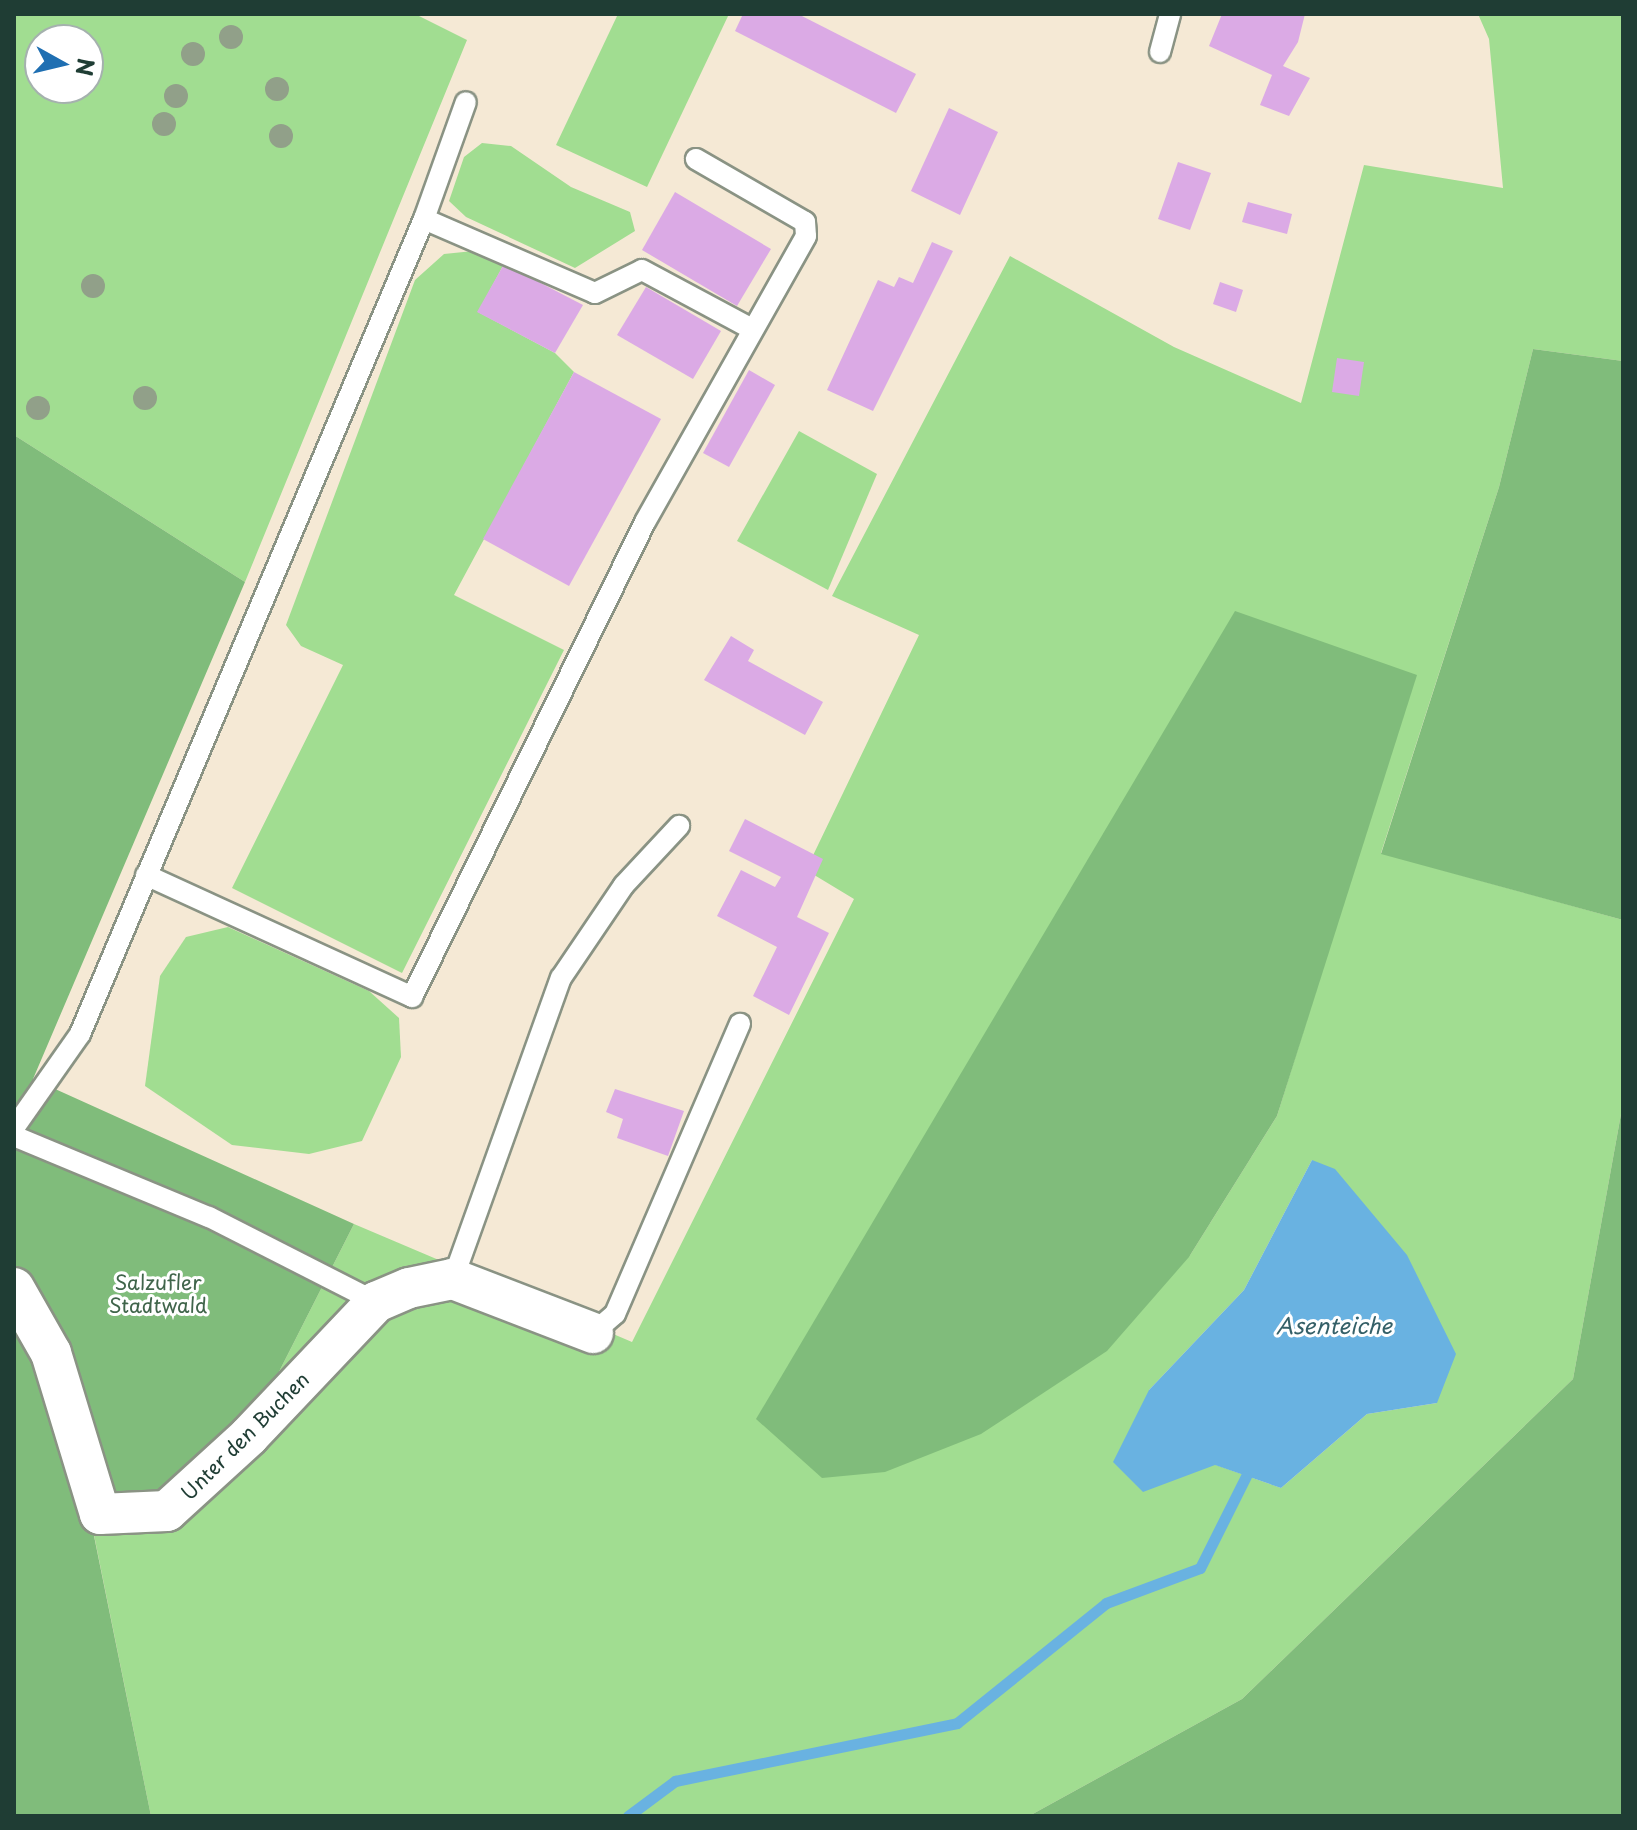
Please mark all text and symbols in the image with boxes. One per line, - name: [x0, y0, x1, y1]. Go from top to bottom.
- north arrow: [24, 24, 104, 104]
- text: N: [69, 56, 104, 78]
- park label: Salzufler Stadtwald: [109, 1271, 207, 1318]
- water label: Asenteiche: [1276, 1312, 1392, 1338]
- street label: Unter den Buchen: [175, 1366, 315, 1506]

